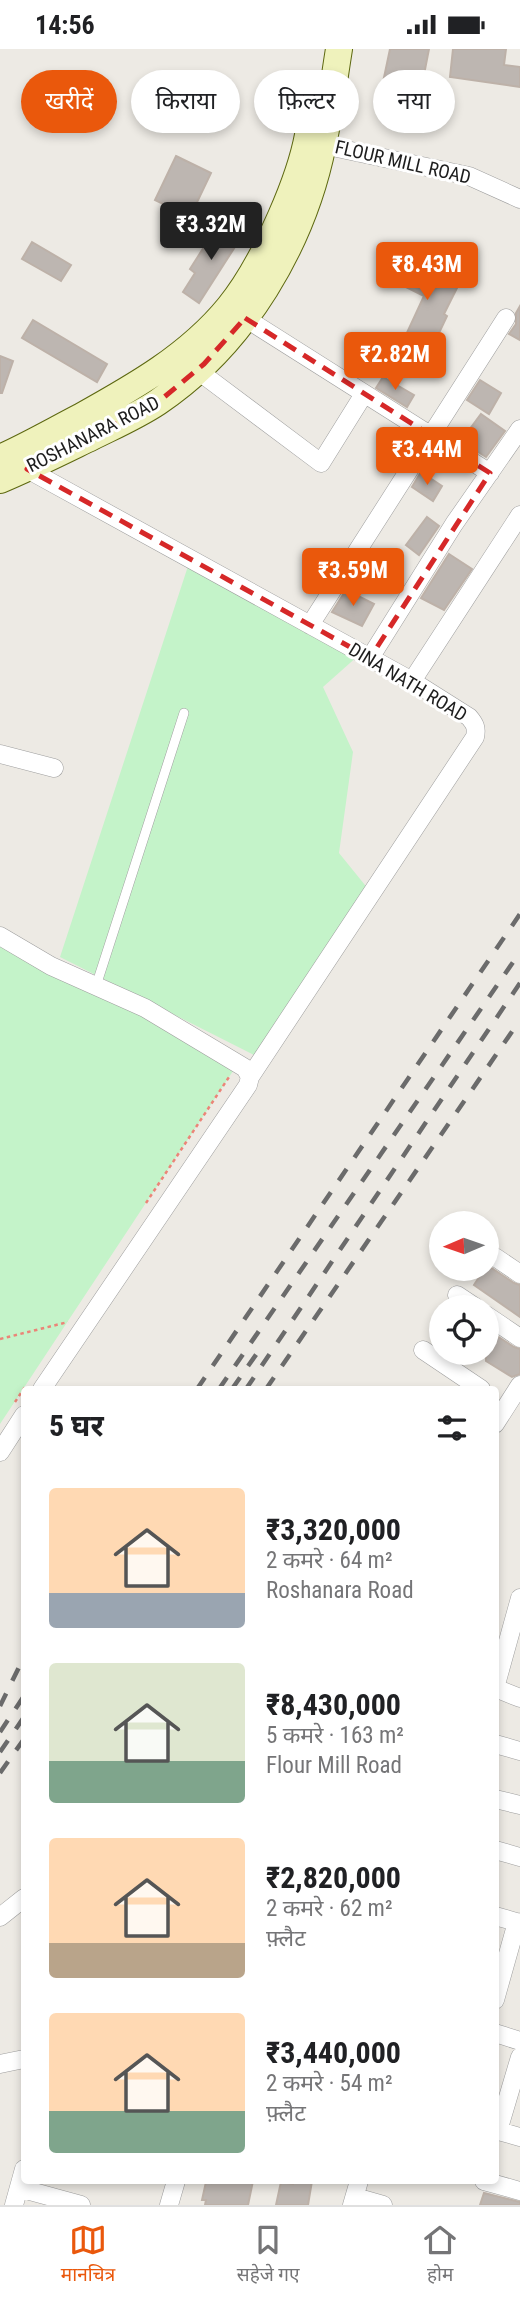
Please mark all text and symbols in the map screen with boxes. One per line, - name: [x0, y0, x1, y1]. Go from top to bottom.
- text: 14:56: [35, 10, 95, 40]
- chip: खरीदें: [21, 70, 117, 133]
- chip: किराया: [131, 70, 240, 133]
- chip: फ़िल्टर: [254, 70, 359, 133]
- chip: नया: [373, 70, 455, 133]
- street label: FLOUR MILL ROAD: [333, 135, 473, 189]
- pin: ₹3.32M: [154, 203, 268, 262]
- text: ₹3.32M: [176, 211, 246, 238]
- pin: ₹8.43M: [370, 243, 484, 302]
- text: ₹8.43M: [392, 251, 462, 278]
- pin: ₹2.82M: [338, 333, 452, 392]
- text: ₹2.82M: [360, 341, 430, 368]
- street label: ROSHANARA ROAD: [23, 391, 163, 477]
- pin: ₹3.44M: [370, 427, 484, 487]
- text: ₹3.44M: [392, 436, 462, 463]
- pin: ₹3.59M: [296, 549, 410, 608]
- text: ₹3.59M: [318, 557, 388, 584]
- street label: DINA NATH ROAD: [345, 638, 471, 726]
- north arrow: [429, 1211, 499, 1281]
- map controls: [429, 1211, 499, 1365]
- button: locate: [429, 1295, 499, 1365]
- text: 5 घर: [49, 1408, 104, 1443]
- icon: filters: [433, 1409, 471, 1447]
- text: ₹3,320,000: [266, 1512, 401, 1547]
- icon: home: [105, 1516, 189, 1600]
- text: 2 कमरे · 64 m²: [266, 1547, 393, 1574]
- text: Roshanara Road: [266, 1577, 414, 1604]
- text: ₹8,430,000: [266, 1687, 401, 1722]
- icon: home: [105, 1691, 189, 1775]
- text: 5 कमरे · 163 m²: [266, 1722, 404, 1749]
- text: Flour Mill Road: [266, 1752, 402, 1779]
- text: ₹2,820,000: [266, 1860, 401, 1895]
- icon: home: [105, 1866, 189, 1950]
- text: 2 कमरे · 62 m²: [266, 1895, 393, 1922]
- text: फ़्लैट: [266, 1925, 306, 1952]
- text: ₹3,440,000: [266, 2035, 401, 2070]
- icon: home: [105, 2041, 189, 2125]
- text: 2 कमरे · 54 m²: [266, 2070, 393, 2097]
- text: फ़्लैट: [266, 2100, 306, 2127]
- tab: मानचित्र: [61, 2221, 115, 2289]
- tab: सहेजे गए: [237, 2221, 299, 2289]
- tab: होम: [421, 2221, 459, 2289]

